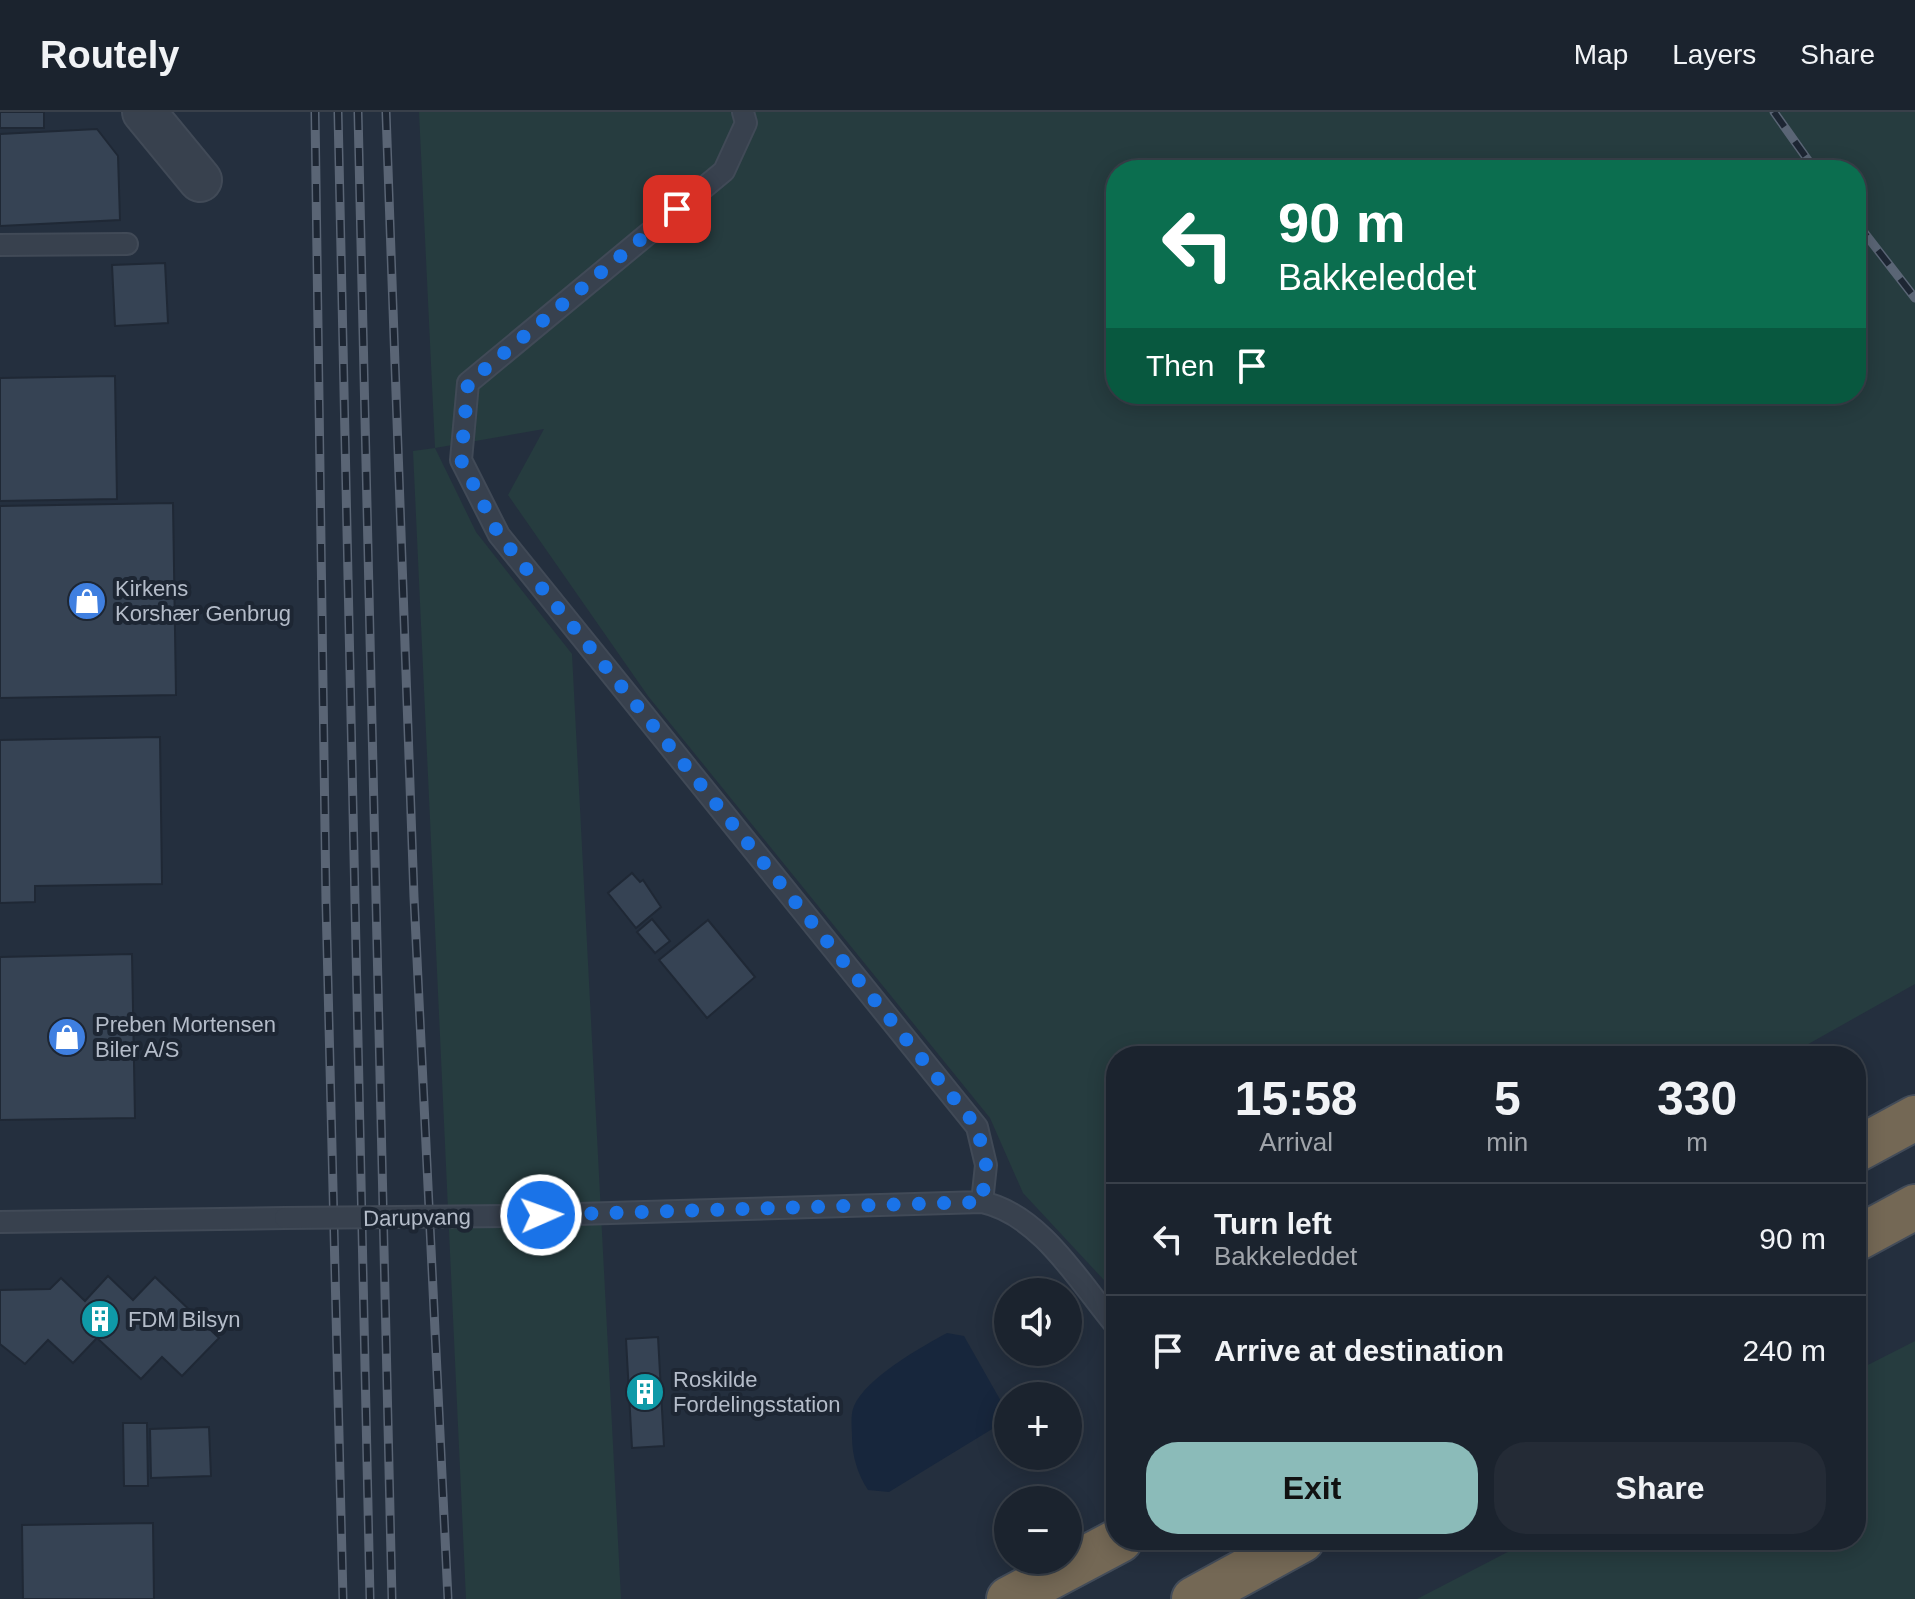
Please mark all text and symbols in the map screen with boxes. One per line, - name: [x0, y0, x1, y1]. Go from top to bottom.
- text: Routely: [40, 34, 179, 76]
- text: Map: [1574, 39, 1628, 70]
- text: Layers: [1672, 39, 1756, 70]
- text: Share: [1800, 39, 1875, 70]
- pin: [643, 175, 711, 243]
- icon: arrive: [655, 187, 699, 231]
- text: 90 m: [1278, 191, 1406, 254]
- icon: left: [1146, 192, 1250, 296]
- text: Bakkeleddet: [1278, 257, 1476, 298]
- icon: arrive: [1230, 344, 1274, 388]
- text: Then: [1146, 349, 1214, 382]
- place label: Kirkens Korshær Genbrug: [115, 576, 291, 626]
- shop icon: Kirkens Korshær Genbrug: [66, 580, 108, 622]
- place label: Preben Mortensen Biler A/S: [95, 1012, 276, 1062]
- shop icon: Preben Mortensen Biler A/S: [46, 1016, 88, 1058]
- text: 15:58: [1235, 1072, 1358, 1125]
- text: 5: [1494, 1072, 1521, 1125]
- text: 330: [1657, 1072, 1737, 1125]
- text: Arrival: [1259, 1127, 1333, 1157]
- text: min: [1486, 1127, 1528, 1157]
- text: m: [1686, 1127, 1708, 1157]
- position arrow: [499, 1173, 583, 1257]
- street label: Darupvang: [363, 1204, 471, 1231]
- text: Turn left: [1214, 1207, 1332, 1240]
- icon: left: [1146, 1217, 1190, 1261]
- text: 90 m: [1759, 1222, 1826, 1255]
- text: Bakkeleddet: [1214, 1241, 1357, 1271]
- map controls: [994, 1278, 1082, 1574]
- button: sound: [994, 1278, 1082, 1366]
- building icon: FDM Bilsyn: [79, 1298, 121, 1340]
- place label: FDM Bilsyn: [128, 1307, 240, 1332]
- icon: arrive: [1146, 1329, 1190, 1373]
- text: Arrive at destination: [1214, 1334, 1504, 1367]
- text: 240 m: [1743, 1334, 1826, 1367]
- place label: Roskilde Fordelingsstation: [673, 1367, 841, 1417]
- building icon: Roskilde Fordelingsstation: [624, 1371, 666, 1413]
- button: +: [994, 1382, 1082, 1470]
- button: Exit: [1146, 1442, 1478, 1534]
- button: Share: [1494, 1442, 1826, 1534]
- button: −: [994, 1486, 1082, 1574]

